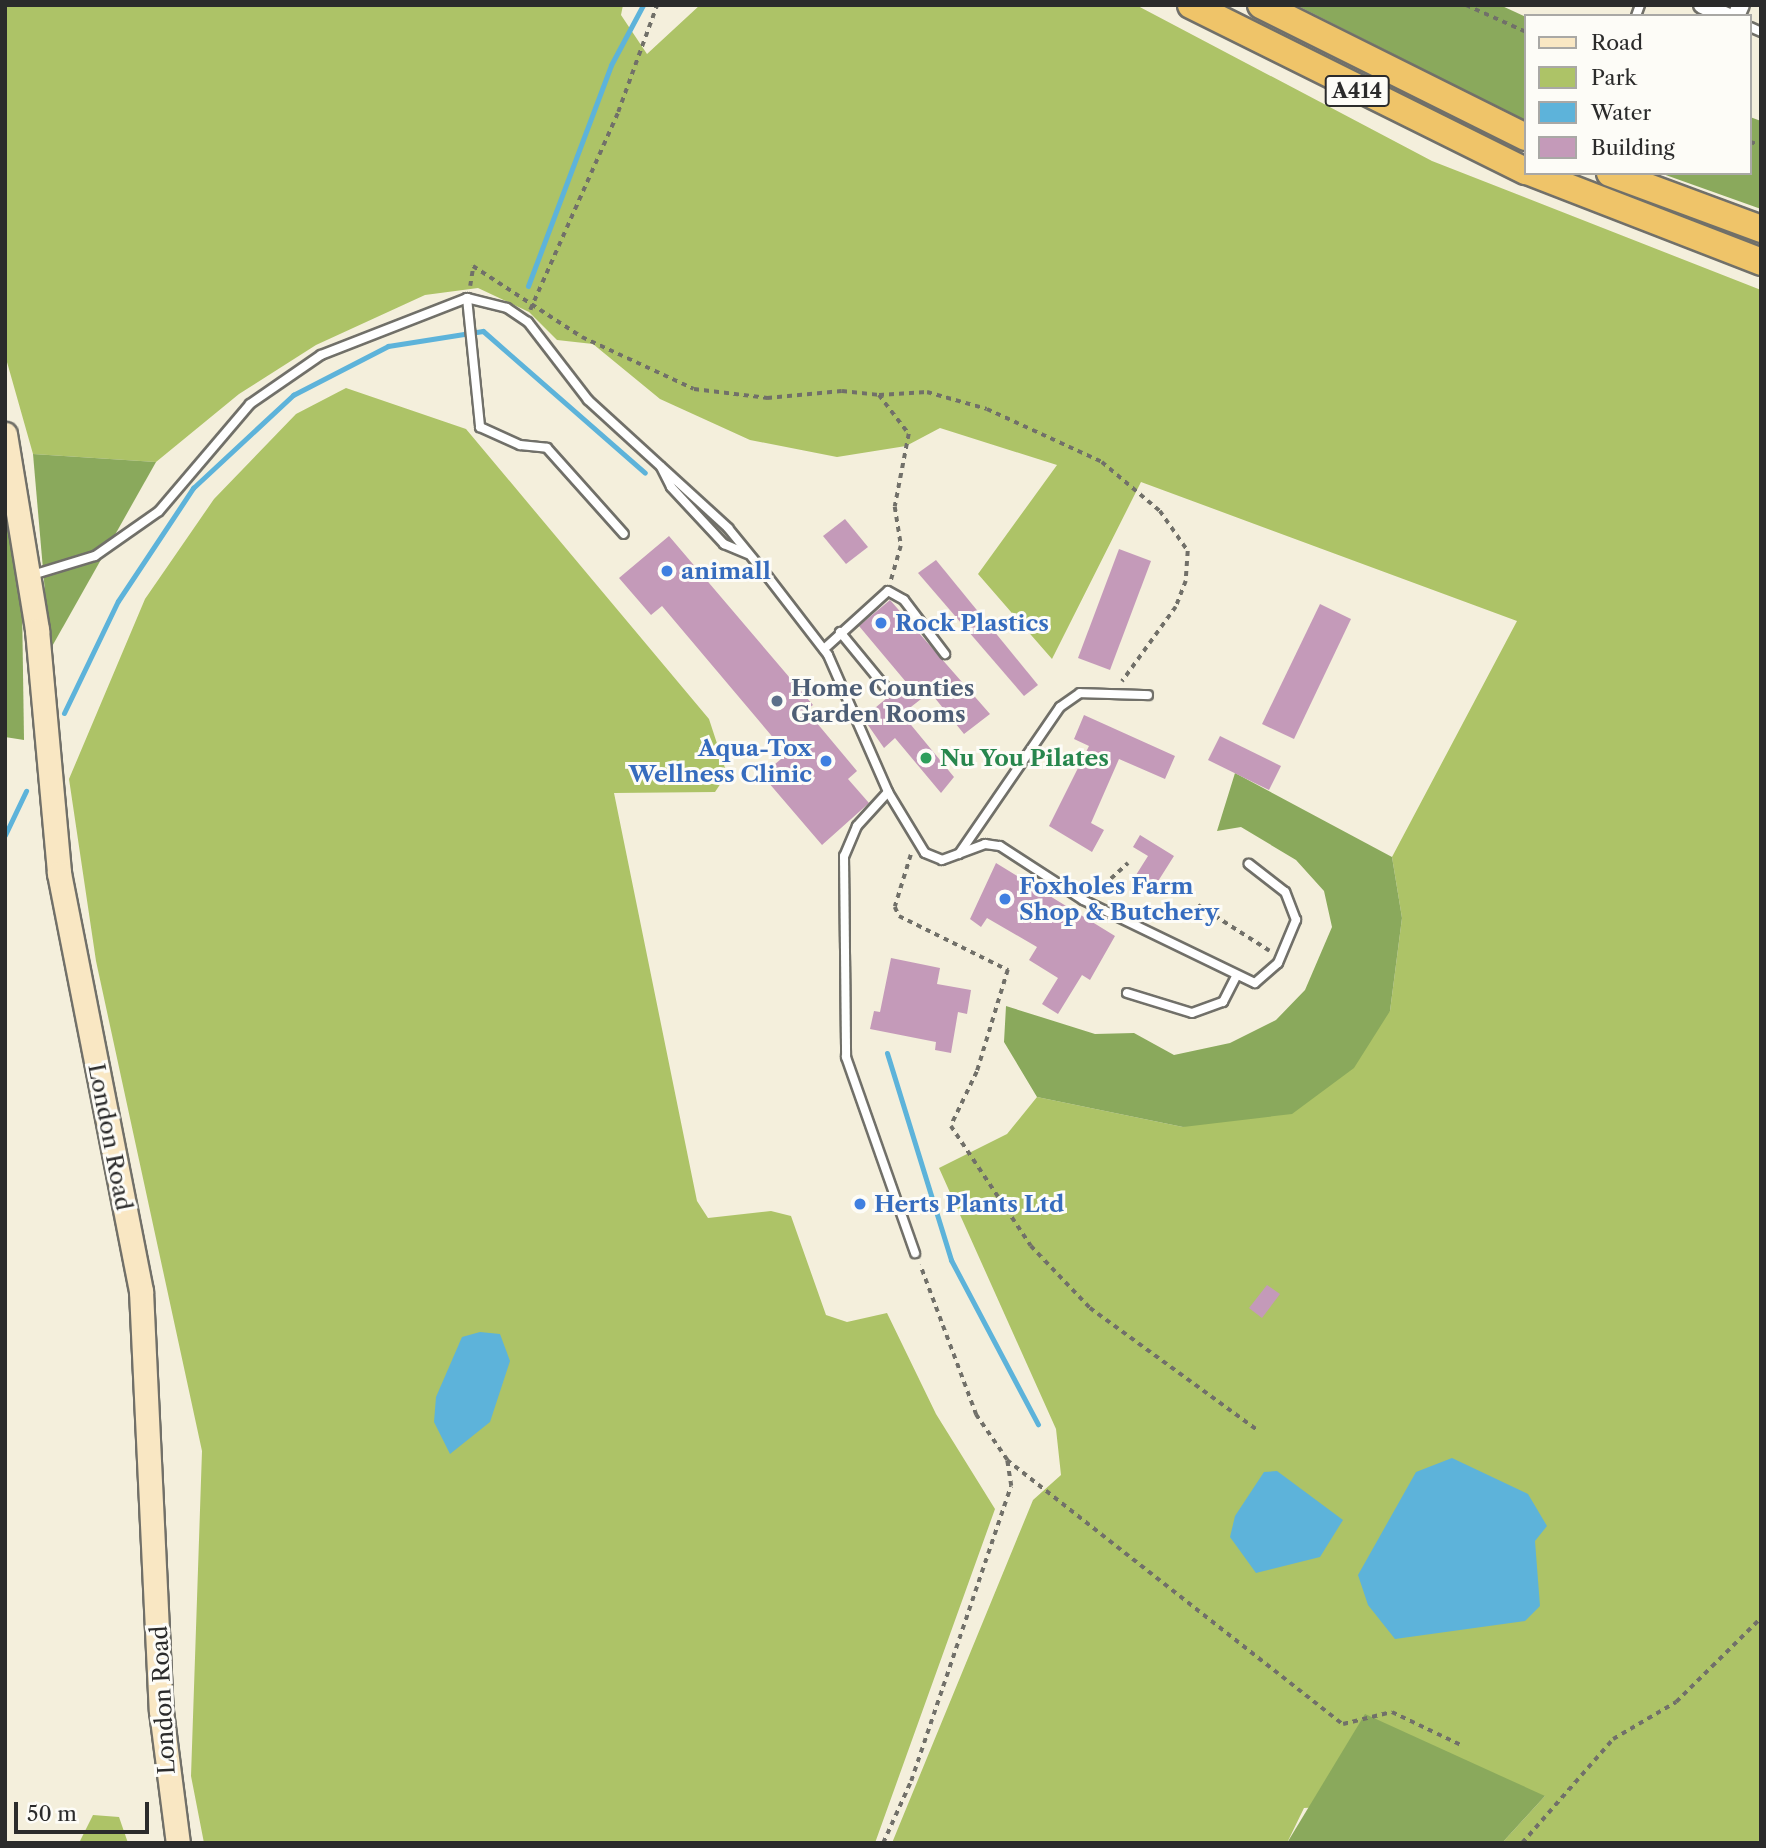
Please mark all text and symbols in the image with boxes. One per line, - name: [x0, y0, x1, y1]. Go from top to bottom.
- legend: [1524, 14, 1752, 175]
- text: Road: [1591, 30, 1643, 55]
- text: Park: [1591, 65, 1637, 90]
- road number: A414: [1324, 74, 1390, 108]
- text: Water: [1591, 100, 1651, 125]
- text: Building: [1591, 135, 1675, 160]
- place label: animall: [681, 557, 771, 585]
- marker: animall: [659, 563, 675, 579]
- place label: Rock Plastics: [895, 609, 1049, 637]
- marker: Rock Plastics: [873, 615, 889, 631]
- place label: Home Counties Garden Rooms: [791, 674, 974, 728]
- marker: Home Counties Garden Rooms: [769, 693, 785, 709]
- place label: Aqua-Tox Wellness Clinic: [629, 734, 812, 788]
- place label: Nu You Pilates: [940, 744, 1110, 772]
- marker: Nu You Pilates: [918, 750, 934, 766]
- marker: Aqua-Tox Wellness Clinic: [818, 753, 834, 769]
- place label: Foxholes Farm Shop & Butchery: [1019, 872, 1219, 926]
- marker: Foxholes Farm Shop & Butchery: [997, 891, 1013, 907]
- street label: London Road: [82, 1061, 138, 1213]
- place label: Herts Plants Ltd: [874, 1190, 1064, 1218]
- marker: Herts Plants Ltd: [852, 1196, 868, 1212]
- street label: London Road: [145, 1625, 181, 1775]
- scale bar: [18, 1788, 152, 1832]
- text: 50 m: [27, 1801, 77, 1826]

